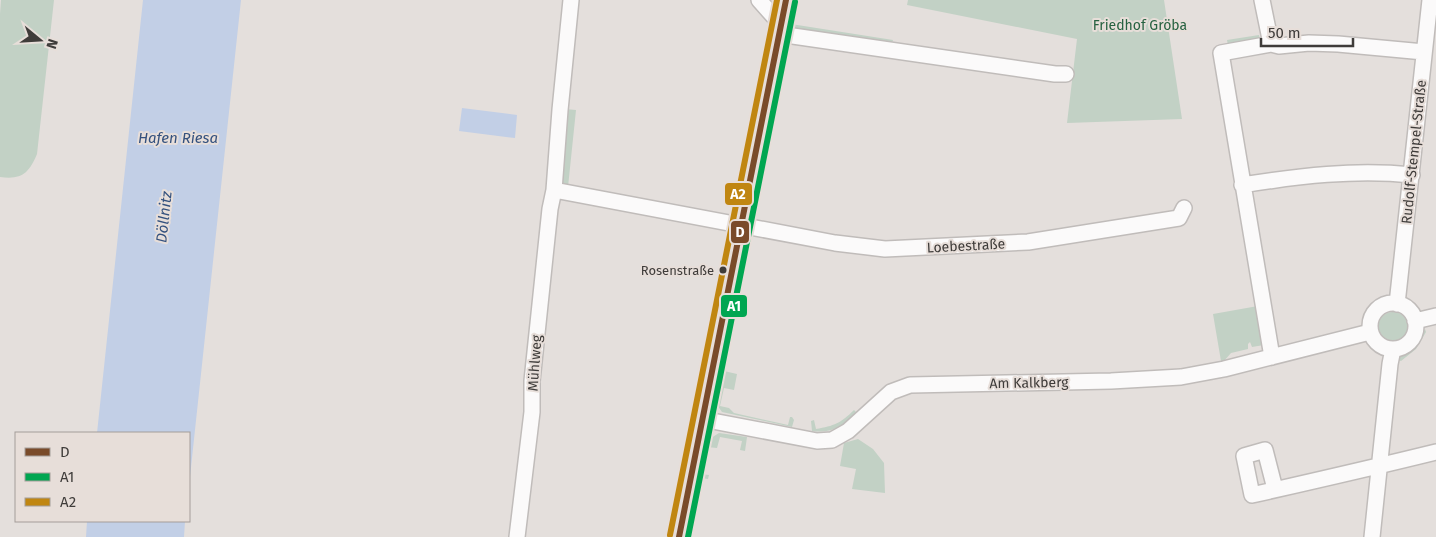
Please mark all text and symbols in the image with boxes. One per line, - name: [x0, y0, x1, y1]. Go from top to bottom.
- north arrow: [15, 15, 65, 65]
- scale bar: [1261, 15, 1354, 47]
- park label: Friedhof Gröba: [1093, 17, 1187, 34]
- text: 50 m: [1268, 24, 1301, 42]
- text: N: [42, 37, 61, 51]
- street label: Rudolf-Stempel-Straße: [1398, 79, 1430, 225]
- water label: Hafen Riesa: [138, 129, 218, 147]
- line badge: A2: [724, 182, 753, 206]
- text: A2: [729, 186, 746, 203]
- water label: Döllnitz: [152, 190, 176, 244]
- line badge: D: [730, 220, 750, 244]
- text: D: [735, 224, 745, 241]
- street label: Loebestraße: [926, 235, 1006, 257]
- place label: Rosenstraße: [641, 263, 714, 278]
- marker: Rosenstraße: [718, 265, 728, 275]
- line badge: A1: [720, 294, 748, 318]
- text: A1: [726, 298, 741, 315]
- street label: Mühlweg: [525, 334, 545, 392]
- street label: Am Kalkberg: [989, 374, 1069, 392]
- legend: [15, 432, 190, 522]
- text: D: [60, 443, 70, 461]
- text: A1: [60, 468, 74, 486]
- text: A2: [60, 493, 76, 511]

